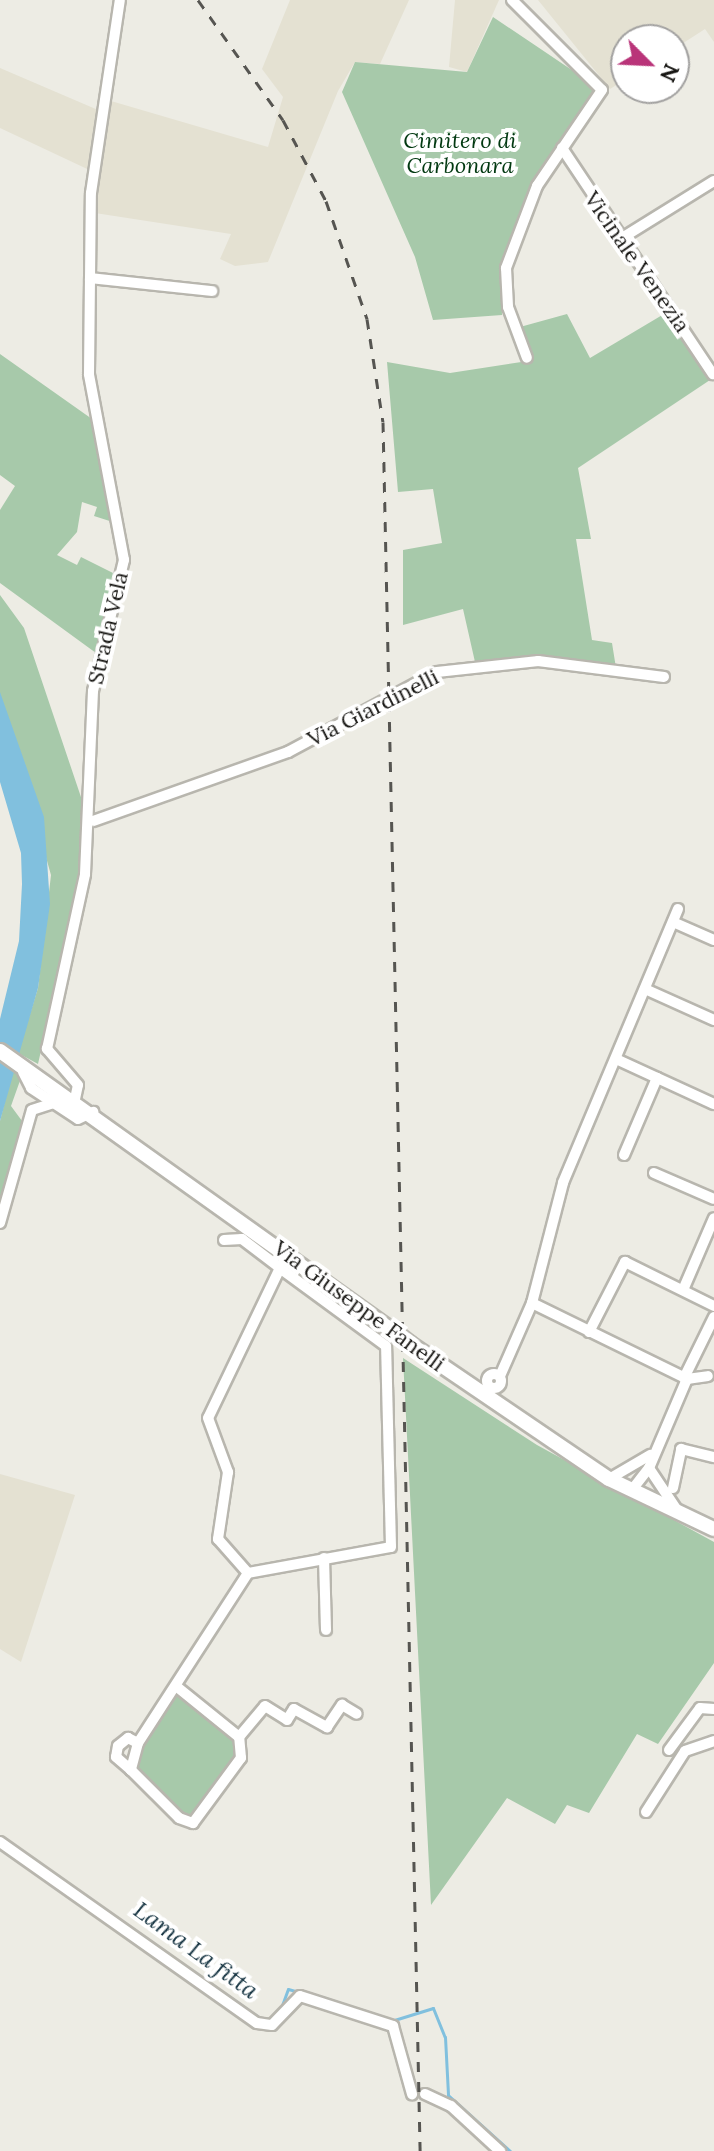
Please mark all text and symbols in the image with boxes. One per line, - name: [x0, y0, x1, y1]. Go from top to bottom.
- north arrow: [610, 24, 690, 104]
- text: N: [654, 59, 686, 86]
- park label: Cimitero di Carbonara: [403, 127, 517, 178]
- street label: Vicinale Venezia: [579, 186, 695, 338]
- street label: Strada Vela: [82, 569, 134, 687]
- street label: Via Giardinelli: [303, 664, 443, 752]
- street label: Via Giuseppe Fanelli: [268, 1235, 450, 1377]
- water label: Lama La fitta: [128, 1895, 264, 2005]

